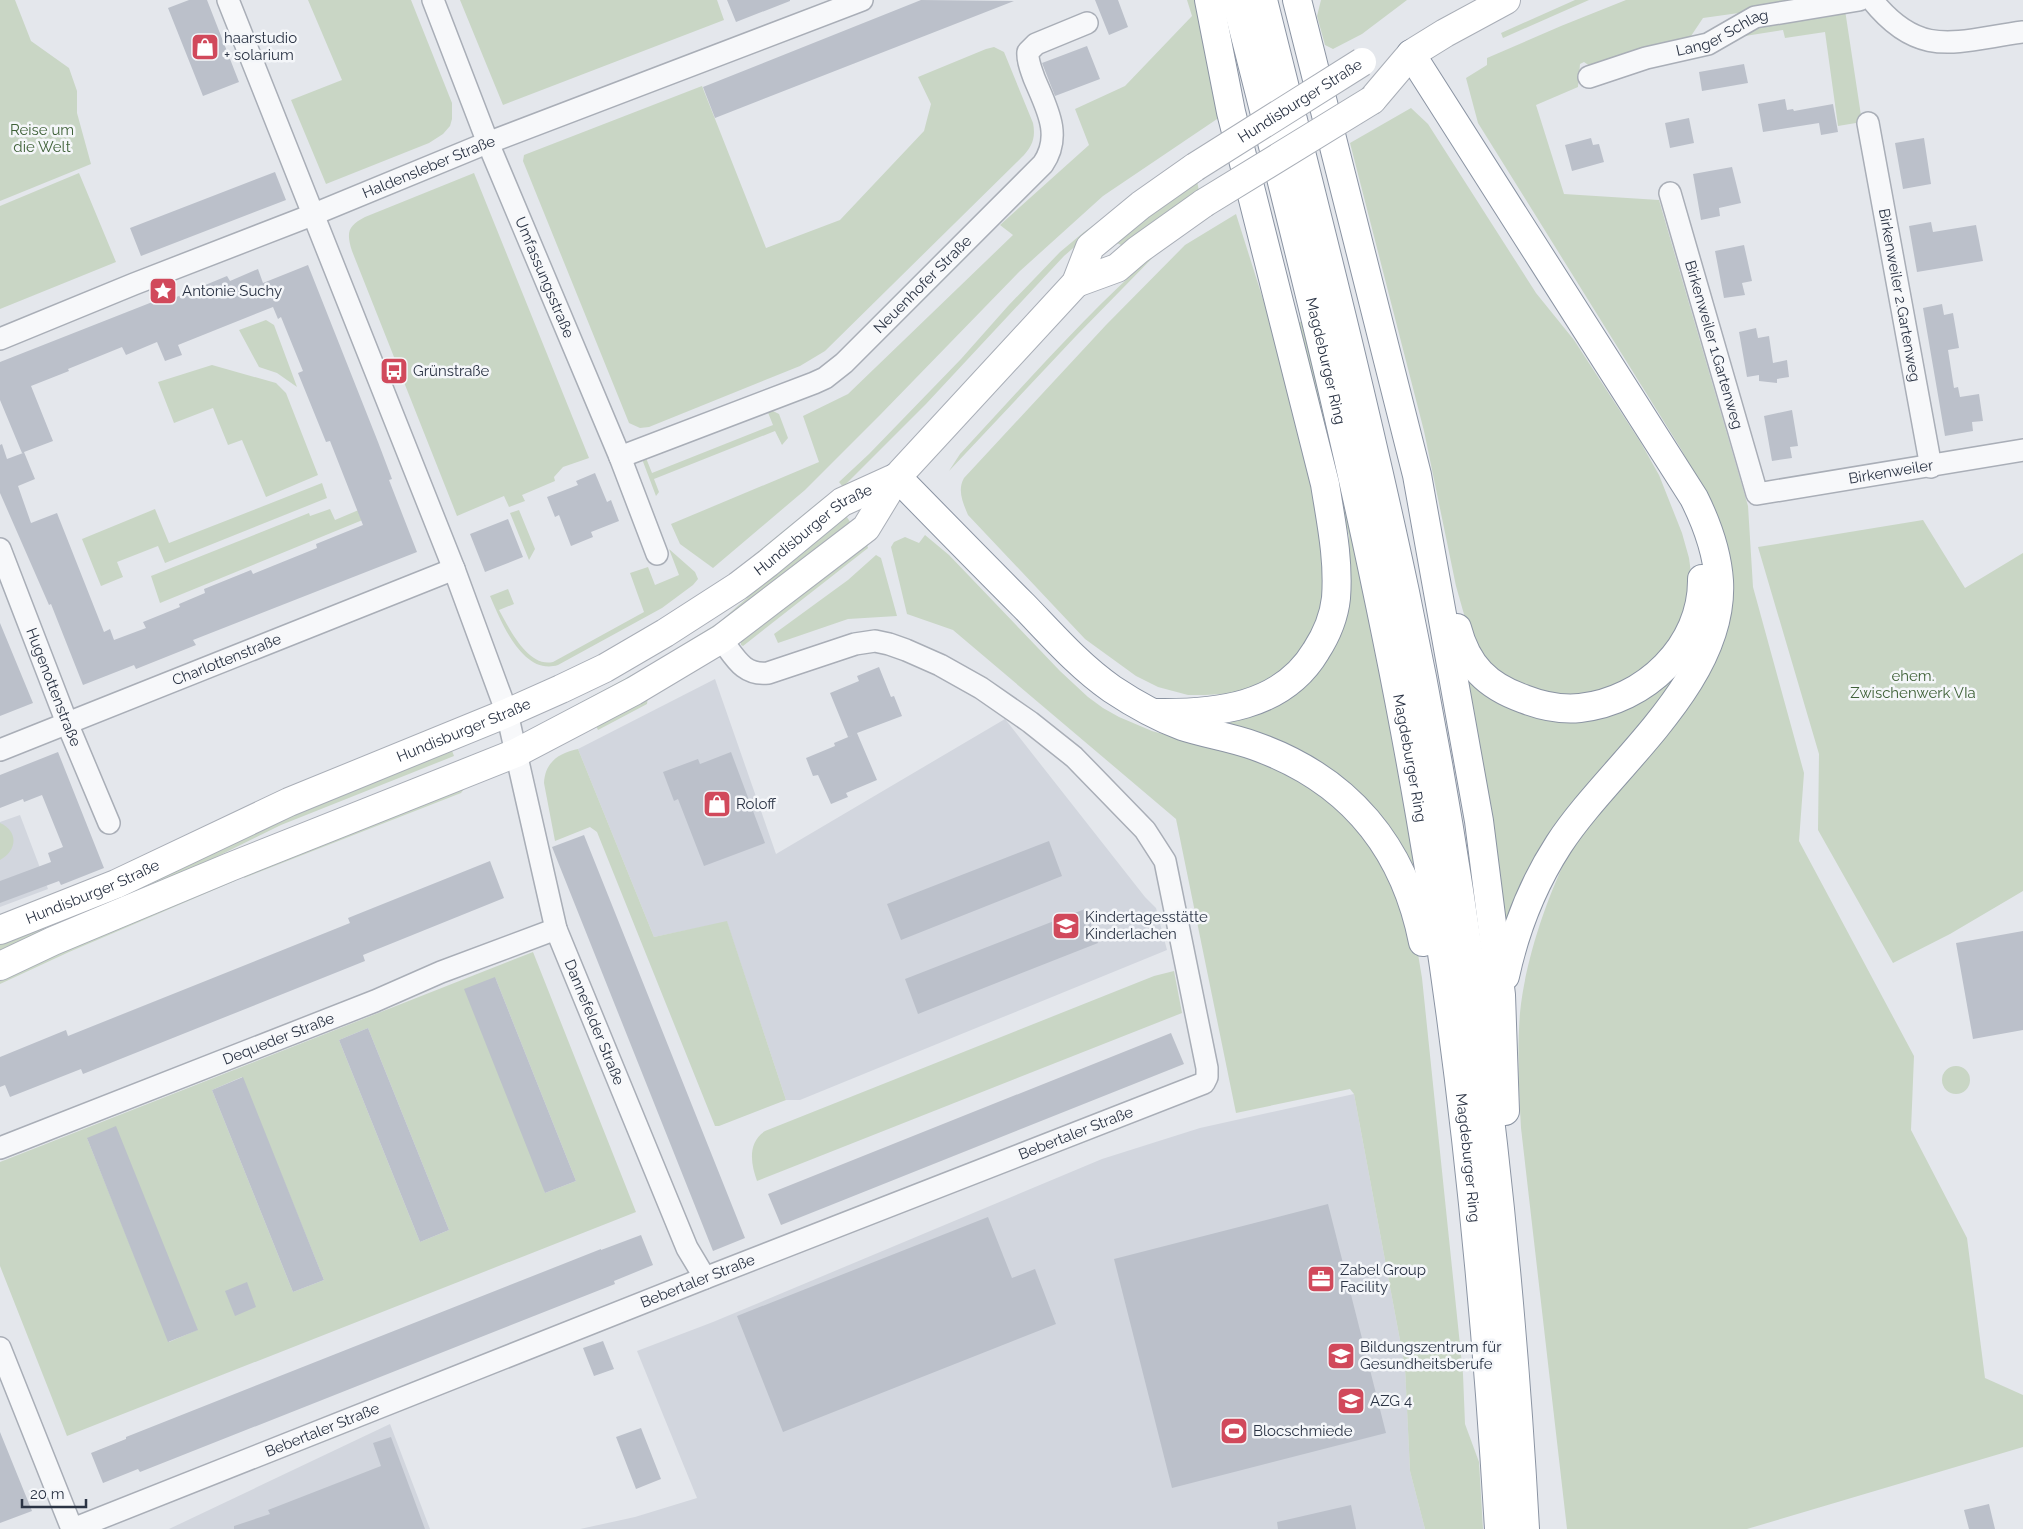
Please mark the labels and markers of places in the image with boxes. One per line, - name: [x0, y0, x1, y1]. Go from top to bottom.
- place label: haarstudio + solarium: [224, 29, 297, 64]
- shop icon: haarstudio + solarium: [190, 32, 220, 62]
- place icon: Antonie Suchy: [148, 276, 178, 306]
- place label: Antonie Suchy: [182, 282, 282, 300]
- bus stop icon: Grünstraße: [379, 356, 409, 386]
- place label: Grünstraße: [413, 362, 490, 380]
- shop icon: Roloff: [702, 789, 732, 819]
- place label: Roloff: [736, 795, 776, 813]
- place label: Kindertagesstätte Kinderlachen: [1085, 908, 1208, 943]
- school or university icon: Kindertagesstätte Kinderlachen: [1051, 911, 1081, 941]
- place label: Zabel Group Facility: [1340, 1261, 1426, 1296]
- office icon: Zabel Group Facility: [1306, 1264, 1336, 1294]
- place label: Bildungszentrum für Gesundheitsberufe: [1360, 1338, 1502, 1373]
- school or university icon: Bildungszentrum für Gesundheitsberufe: [1326, 1341, 1356, 1371]
- school or university icon: AZG 4: [1336, 1386, 1366, 1416]
- place label: AZG 4: [1370, 1392, 1412, 1410]
- sports icon: Blocschmiede: [1219, 1416, 1249, 1446]
- place label: Blocschmiede: [1253, 1422, 1353, 1440]

